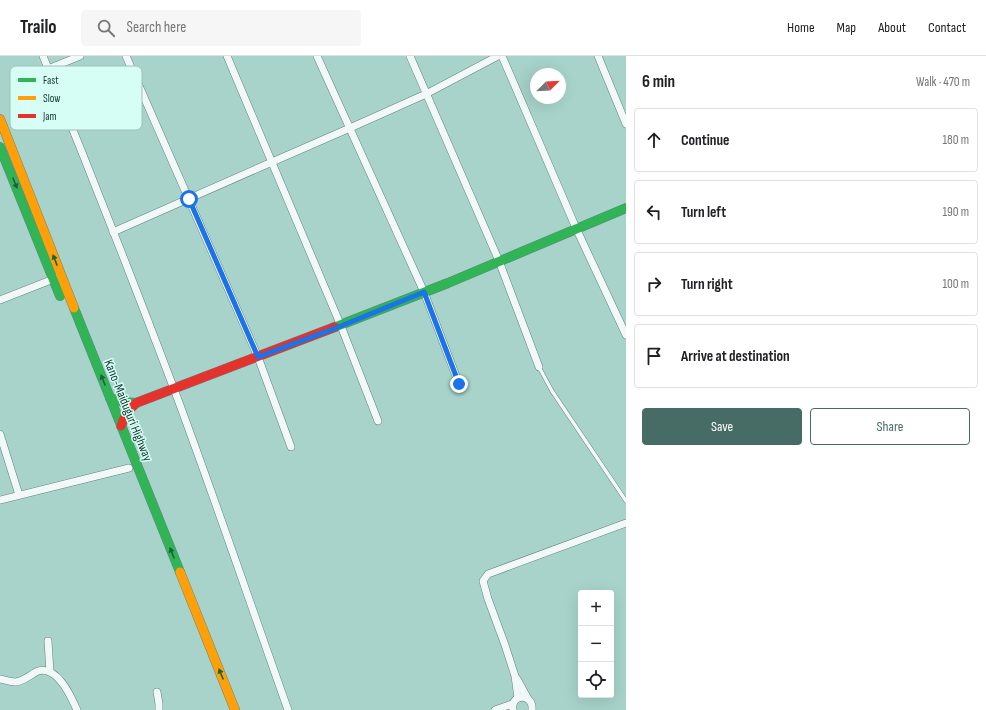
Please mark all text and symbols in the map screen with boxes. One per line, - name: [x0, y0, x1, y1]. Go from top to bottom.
- search box: [81, 10, 361, 46]
- text: Trailo: [20, 16, 57, 39]
- icon: search: [95, 17, 117, 39]
- text: Search here: [127, 18, 186, 37]
- text: Home: [787, 19, 815, 36]
- text: Map: [837, 19, 856, 36]
- text: About: [878, 19, 906, 36]
- text: Contact: [928, 19, 966, 36]
- legend: [10, 66, 142, 130]
- north arrow: [530, 68, 566, 104]
- text: 6 min: [642, 72, 675, 92]
- text: Fast: [43, 74, 59, 87]
- text: Walk · 470 m: [916, 74, 970, 90]
- text: Slow: [43, 92, 60, 105]
- text: Jam: [42, 110, 57, 123]
- icon: ahead: [643, 129, 665, 151]
- text: Continue: [681, 131, 730, 150]
- text: 180 m: [943, 132, 969, 148]
- one-way arrow: [12, 178, 18, 190]
- route start: [180, 190, 198, 208]
- icon: left: [643, 201, 665, 223]
- text: Turn left: [681, 203, 726, 222]
- text: 190 m: [942, 204, 969, 220]
- one-way arrow: [52, 253, 58, 265]
- icon: right: [643, 273, 665, 295]
- text: Turn right: [681, 275, 733, 294]
- text: 100 m: [942, 276, 969, 292]
- icon: arrive: [643, 345, 665, 367]
- text: Arrive at destination: [681, 347, 790, 366]
- street label: Kano-Maiduguri Highway: [100, 357, 156, 464]
- one-way arrow: [100, 374, 106, 386]
- route end: [450, 375, 468, 393]
- button: Save: [642, 408, 802, 445]
- button: Share: [810, 408, 970, 445]
- one-way arrow: [169, 547, 175, 559]
- map controls: [578, 590, 614, 698]
- button: +: [578, 590, 614, 626]
- button: −: [578, 626, 614, 662]
- button: locate: [578, 662, 614, 698]
- one-way arrow: [217, 667, 223, 679]

